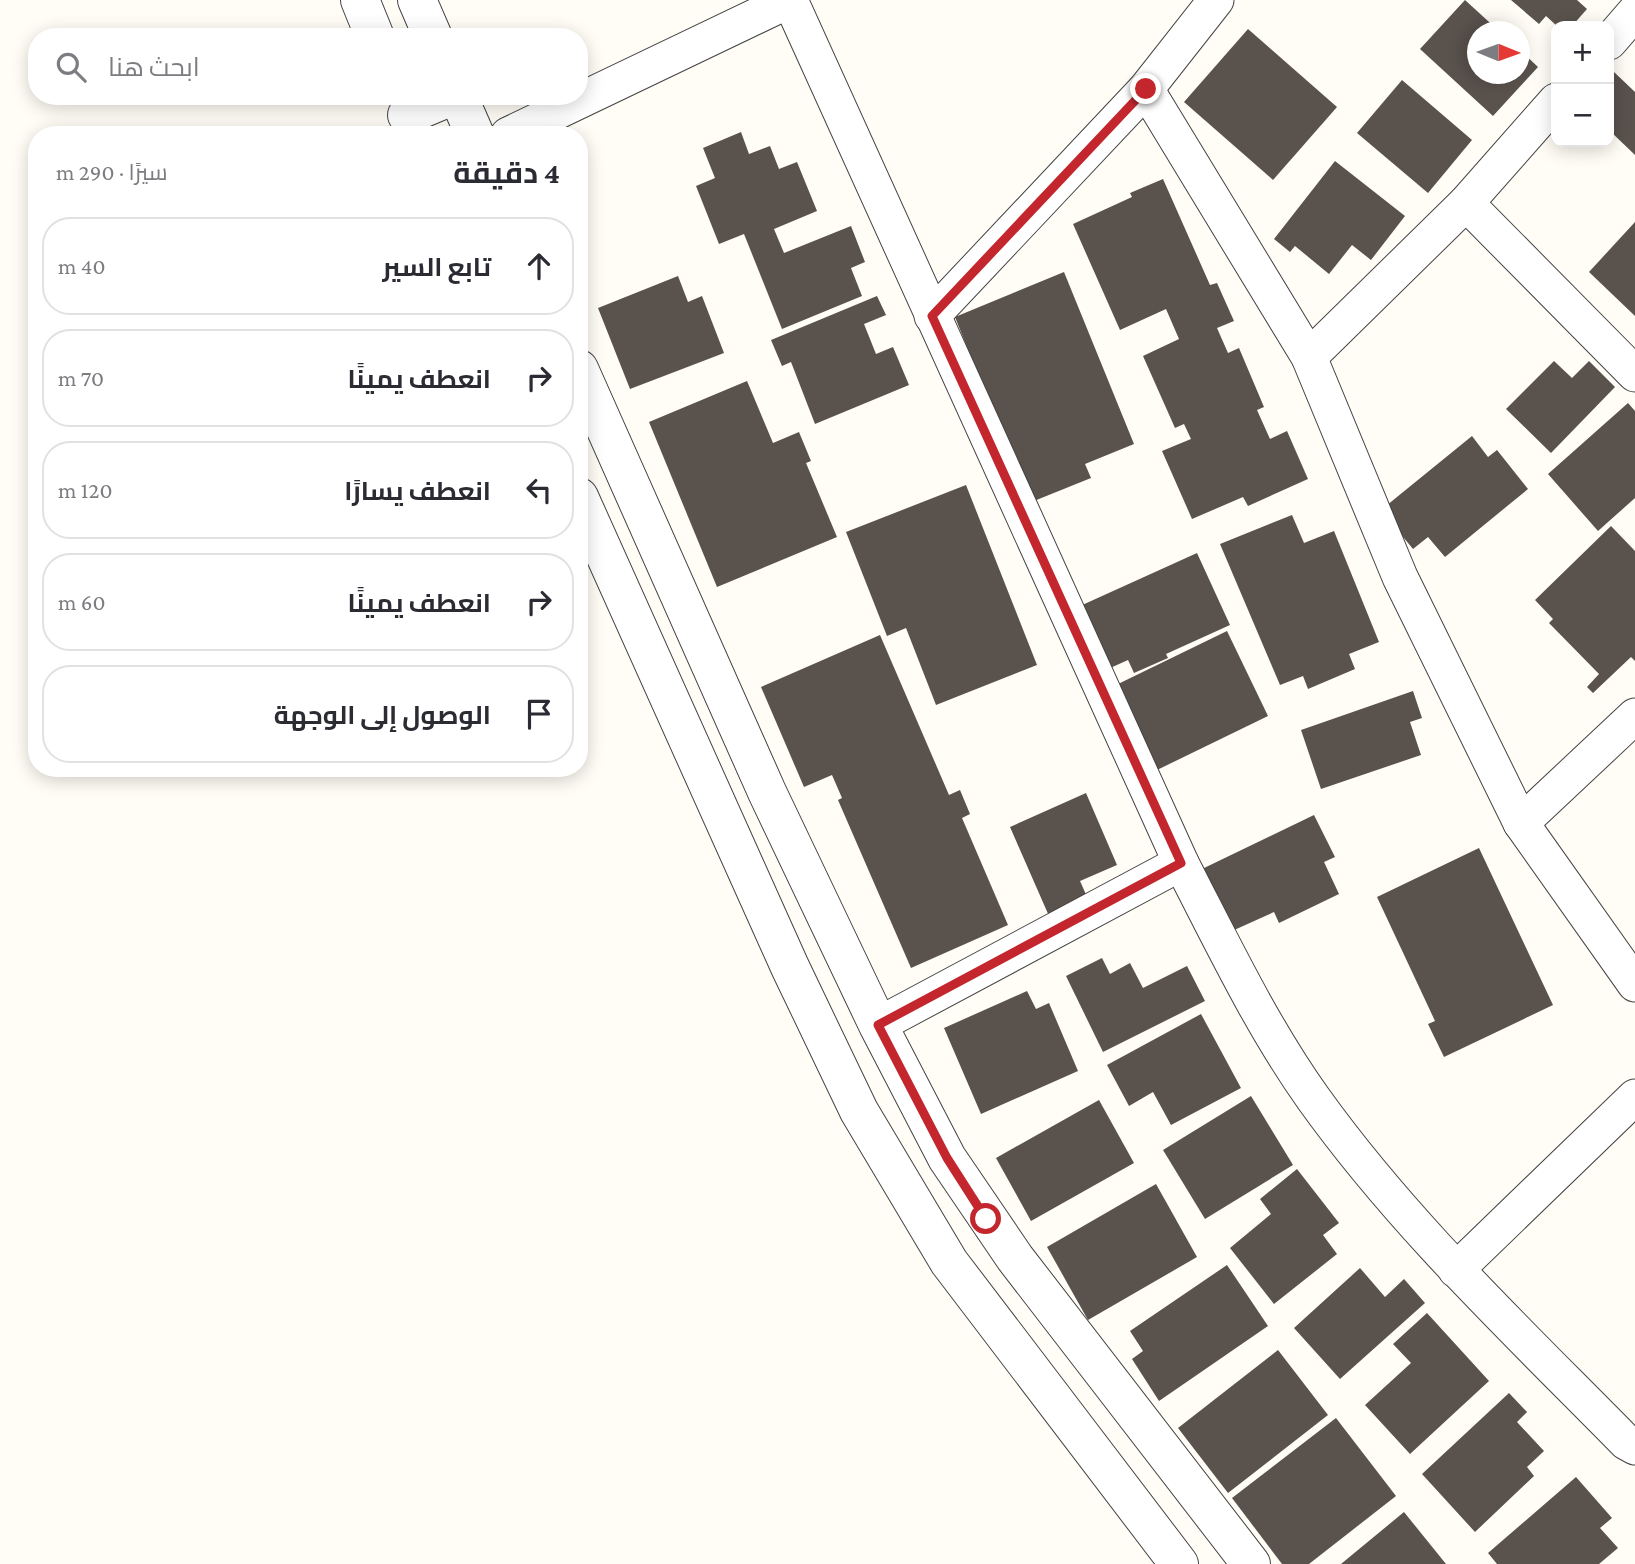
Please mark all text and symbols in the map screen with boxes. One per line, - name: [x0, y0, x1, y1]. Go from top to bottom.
- north arrow: [1467, 21, 1530, 84]
- map controls: [1551, 21, 1614, 147]
- button: +: [1551, 21, 1614, 84]
- search box: [28, 28, 588, 105]
- icon: search: [52, 48, 90, 86]
- text: ابحث هنا: [108, 53, 200, 82]
- route end: [1130, 73, 1161, 104]
- button: −: [1551, 84, 1614, 147]
- text: 4 دقيقة: [453, 156, 560, 189]
- text: سيرًا · 290 m: [56, 159, 168, 185]
- icon: ahead: [520, 247, 558, 285]
- text: 40 m: [58, 253, 106, 279]
- text: تابع السير: [383, 253, 491, 282]
- icon: right: [520, 359, 558, 397]
- text: 70 m: [58, 365, 104, 391]
- text: انعطف يمينًا: [347, 365, 491, 394]
- icon: left: [520, 471, 558, 509]
- text: 120 m: [58, 477, 112, 503]
- text: انعطف يسارًا: [344, 477, 491, 506]
- icon: right: [520, 583, 558, 621]
- text: 60 m: [58, 589, 106, 615]
- text: انعطف يمينًا: [347, 589, 491, 618]
- icon: arrive: [520, 695, 558, 733]
- text: الوصول إلى الوجهة: [274, 701, 491, 730]
- route start: [970, 1203, 1001, 1234]

